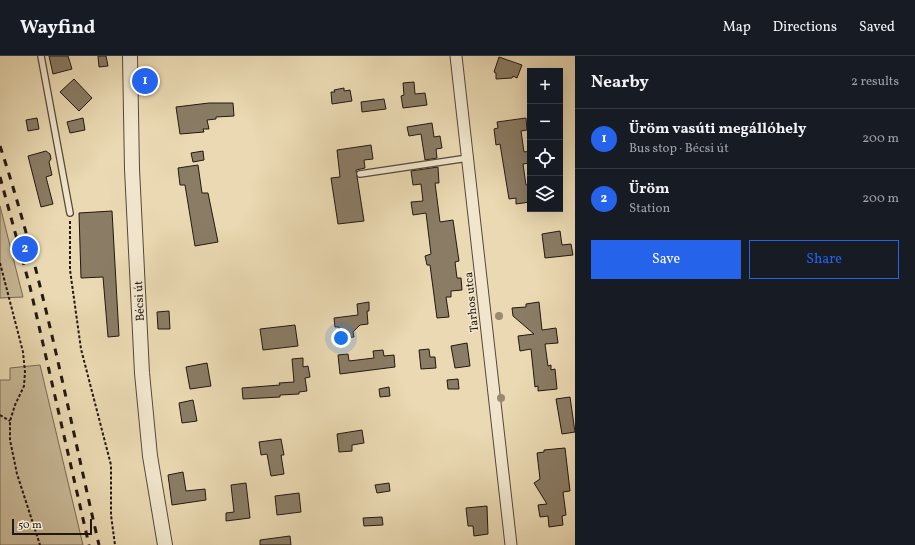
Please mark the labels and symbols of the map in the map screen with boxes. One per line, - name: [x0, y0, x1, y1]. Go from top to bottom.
- pin: 1: [132, 66, 158, 96]
- pin: 2: [12, 234, 38, 264]
- street label: Tarhos utca: [461, 271, 483, 333]
- street label: Bécsi út: [131, 280, 149, 322]
- your location: [331, 328, 351, 348]
- scale bar: [12, 517, 92, 536]

